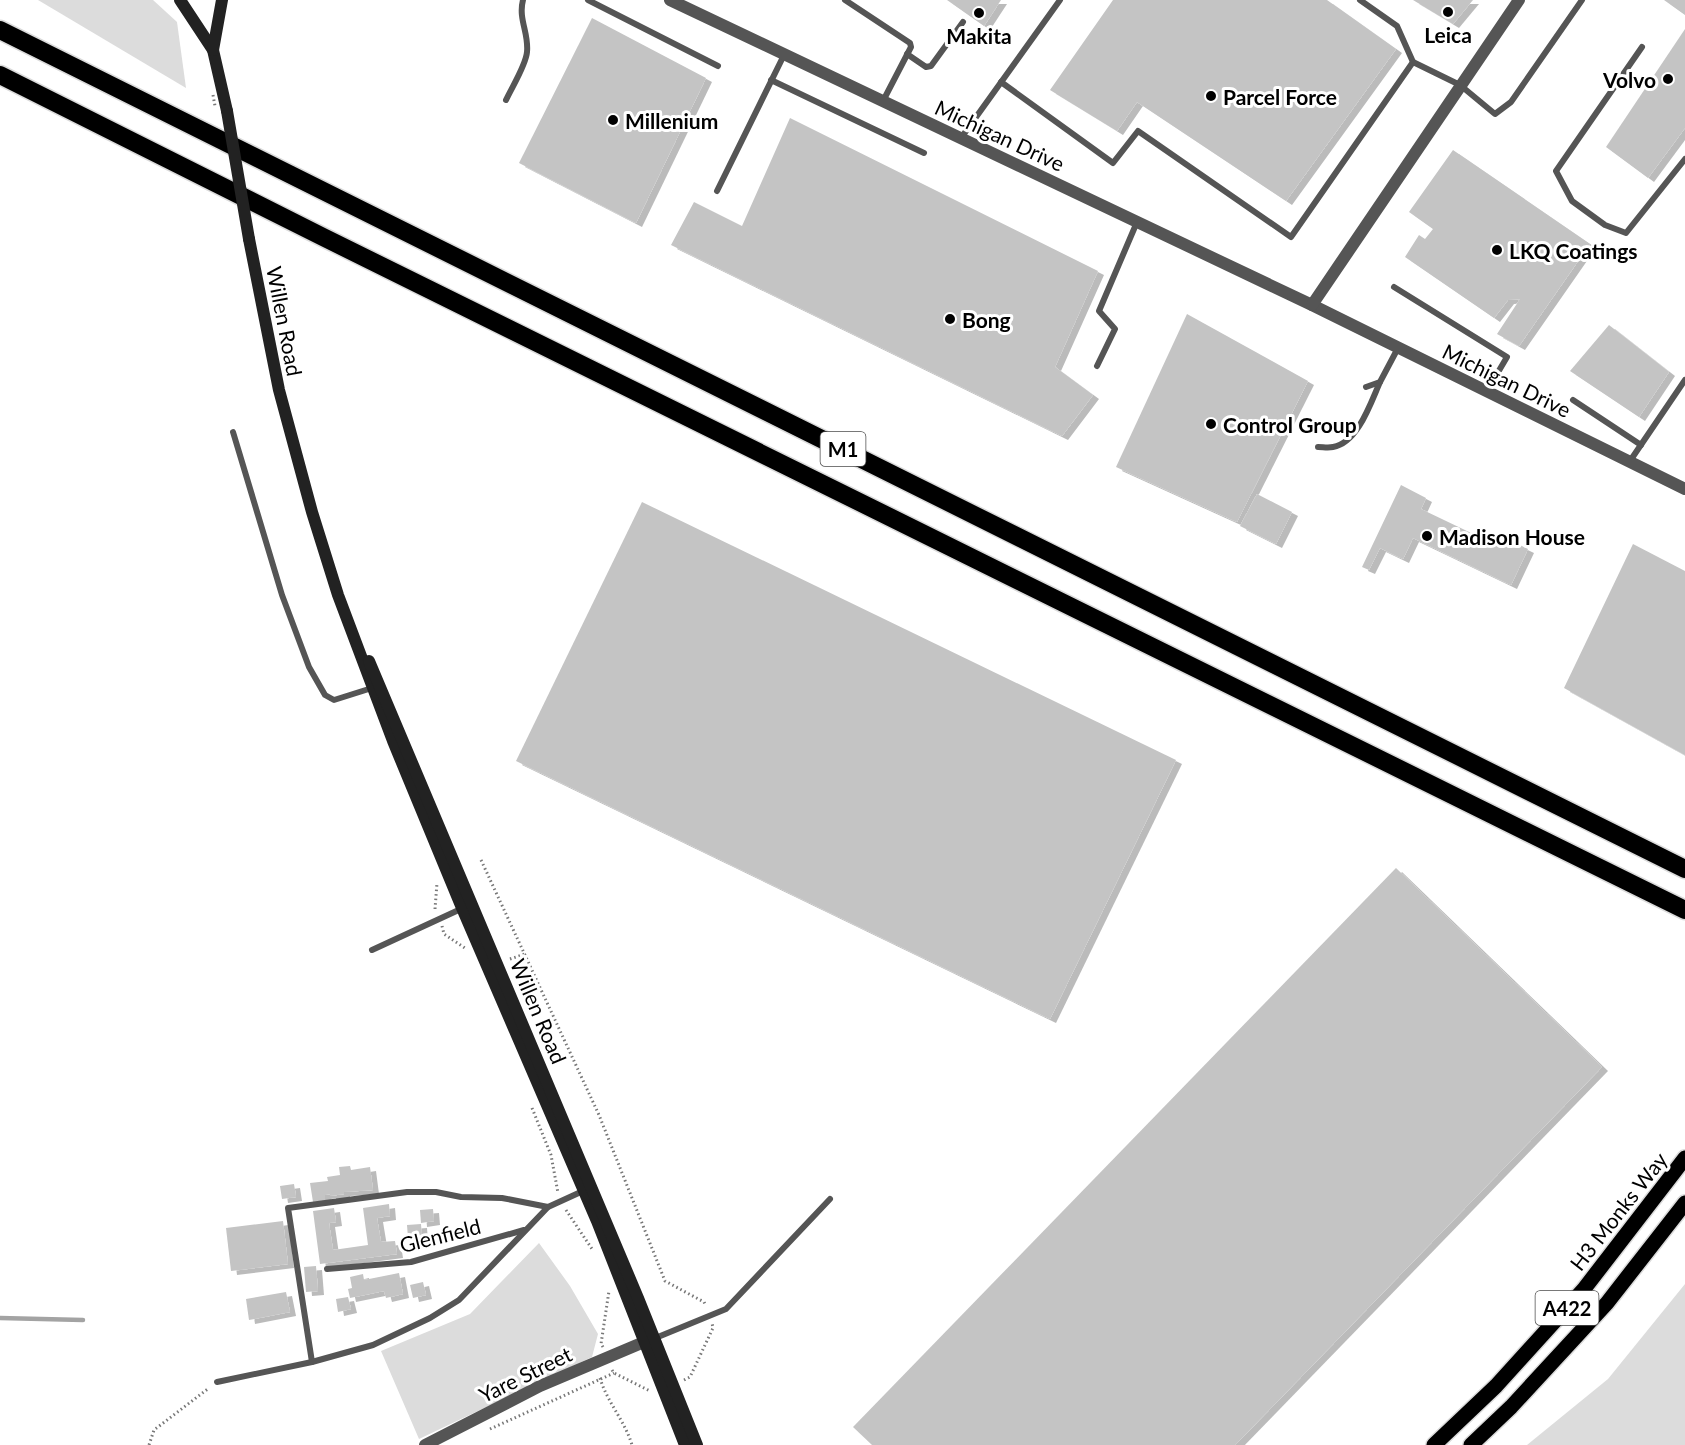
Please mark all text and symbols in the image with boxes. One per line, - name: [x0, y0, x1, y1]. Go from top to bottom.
- marker: Leica: [1441, 5, 1455, 19]
- marker: Makita: [972, 6, 986, 20]
- place label: Leica: [1424, 22, 1472, 47]
- place label: Makita: [946, 23, 1012, 48]
- place label: Volvo: [1602, 67, 1656, 92]
- marker: Volvo: [1661, 72, 1675, 86]
- place label: Parcel Force: [1223, 84, 1337, 109]
- marker: Parcel Force: [1204, 89, 1218, 103]
- street label: Michigan Drive: [931, 94, 1069, 176]
- place label: Millenium: [625, 108, 718, 133]
- marker: Millenium: [606, 113, 620, 127]
- place label: LKQ Coatings: [1509, 238, 1638, 263]
- marker: LKQ Coatings: [1490, 243, 1504, 257]
- street label: Willen Road: [262, 264, 308, 378]
- place label: Bong: [962, 307, 1011, 332]
- marker: Bong: [943, 312, 957, 326]
- street label: Michigan Drive: [1439, 338, 1575, 422]
- place label: Control Group: [1223, 412, 1357, 437]
- marker: Control Group: [1204, 417, 1218, 431]
- road number: M1: [820, 432, 866, 466]
- place label: Madison House: [1439, 524, 1585, 549]
- marker: Madison House: [1420, 529, 1434, 543]
- street label: Willen Road: [506, 955, 572, 1067]
- street label: H3 Monks Way: [1564, 1147, 1672, 1275]
- street label: Glenfield: [397, 1213, 483, 1257]
- road number: A422: [1536, 1291, 1598, 1325]
- street label: Yare Street: [474, 1341, 576, 1407]

